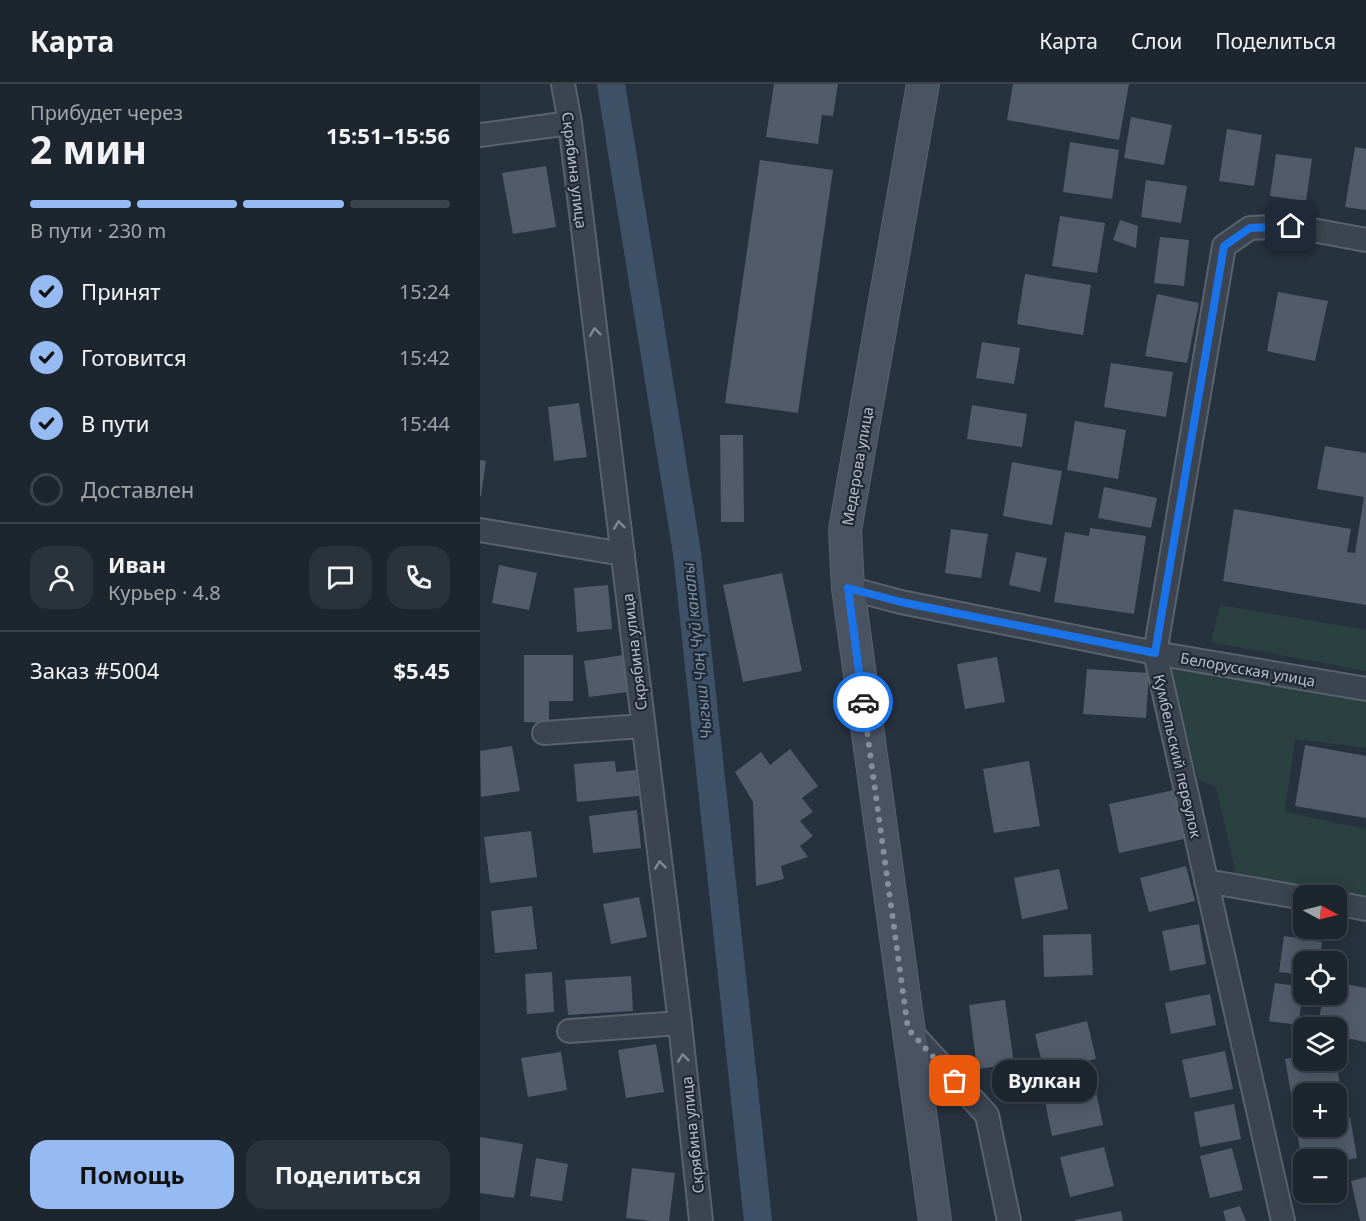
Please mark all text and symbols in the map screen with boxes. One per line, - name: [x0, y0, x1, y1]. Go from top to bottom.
- text: Карта: [30, 22, 114, 60]
- text: Карта: [1039, 27, 1098, 55]
- text: Слои: [1131, 27, 1182, 55]
- text: Поделиться: [1215, 27, 1336, 55]
- text: Прибудет через: [30, 99, 183, 126]
- street label: Скрябина улица: [558, 111, 592, 229]
- text: 15:51–15:56: [326, 120, 450, 150]
- text: 2 мин: [30, 122, 147, 175]
- pin: [1265, 200, 1316, 251]
- icon: home: [1274, 209, 1307, 242]
- text: В пути · 230 m: [30, 217, 166, 244]
- icon: check: [30, 275, 63, 308]
- text: Принят: [81, 276, 161, 306]
- text: 15:24: [399, 278, 450, 305]
- one-way arrow: [589, 327, 602, 336]
- icon: check: [30, 341, 63, 374]
- text: Готовится: [81, 342, 187, 372]
- text: 15:42: [399, 344, 450, 371]
- street label: Медерова улица: [837, 405, 877, 527]
- icon: check: [30, 407, 63, 440]
- text: В пути: [81, 408, 149, 438]
- text: 15:44: [399, 410, 450, 437]
- text: Доставлен: [81, 474, 194, 504]
- one-way arrow: [613, 521, 626, 530]
- button: person: [30, 546, 93, 609]
- button: chat: [309, 546, 372, 609]
- button: phone: [387, 546, 450, 609]
- text: Иван: [108, 549, 166, 579]
- water label: Чыгыш Чоң Чүй каналы: [677, 561, 717, 741]
- text: Курьер · 4.8: [108, 579, 221, 606]
- street label: Скрябина улица: [617, 593, 651, 711]
- street label: Белорусская улица: [1179, 647, 1317, 691]
- text: Заказ #5004: [30, 655, 159, 685]
- text: $5.45: [393, 655, 450, 685]
- courier: [833, 672, 893, 732]
- street label: Кумбельский переулок: [1149, 672, 1207, 840]
- icon: car: [847, 686, 880, 719]
- one-way arrow: [654, 860, 667, 869]
- north arrow: [1293, 885, 1347, 939]
- map controls: [1293, 885, 1347, 1203]
- button: locate: [1293, 951, 1347, 1005]
- button: layers: [1293, 1017, 1347, 1071]
- one-way arrow: [678, 1054, 690, 1063]
- pin: [929, 1055, 980, 1106]
- callout: Вулкан: [991, 1060, 1096, 1102]
- icon: bag: [938, 1064, 971, 1097]
- text: Вулкан: [1008, 1067, 1081, 1094]
- street label: Скрябина улица: [676, 1076, 708, 1194]
- button: +: [1293, 1083, 1347, 1137]
- button: Помощь: [30, 1140, 234, 1209]
- button: Поделиться: [246, 1140, 450, 1209]
- button: −: [1293, 1149, 1347, 1203]

